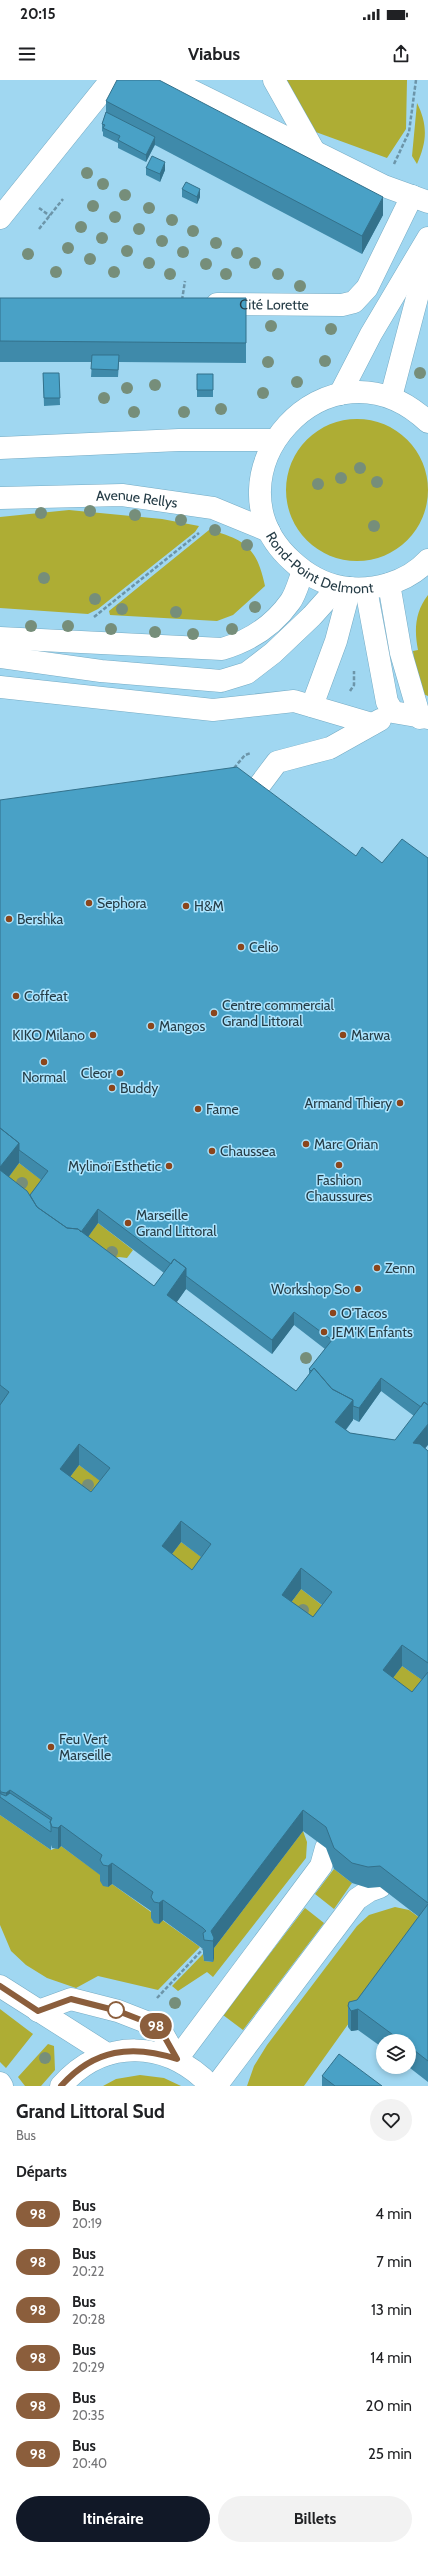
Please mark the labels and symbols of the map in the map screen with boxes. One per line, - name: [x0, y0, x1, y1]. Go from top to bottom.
- street label: Cité Lorette: [239, 295, 309, 314]
- street label: Avenue Rellys: [96, 486, 179, 512]
- street label: Rond-Point Delmont: [262, 528, 375, 597]
- place label: Sephora: [97, 894, 147, 912]
- place label: H&M: [194, 897, 224, 915]
- marker: Sephora: [84, 898, 94, 908]
- marker: H&M: [181, 901, 191, 911]
- place label: Bershka: [17, 910, 64, 928]
- marker: Bershka: [4, 914, 14, 924]
- place label: Celio: [249, 938, 279, 956]
- marker: Celio: [236, 942, 246, 952]
- place label: Coffeat: [24, 987, 68, 1005]
- marker: Coffeat: [11, 991, 21, 1001]
- place label: Centre commercial Grand Littoral: [222, 996, 335, 1030]
- marker: Centre commercial Grand Littoral: [209, 1008, 219, 1018]
- place label: Mangos: [159, 1017, 206, 1035]
- marker: Mangos: [146, 1021, 156, 1031]
- place label: KIKO Milano: [12, 1026, 85, 1044]
- place label: Marwa: [351, 1026, 391, 1044]
- marker: KIKO Milano: [88, 1030, 98, 1040]
- marker: Marwa: [338, 1030, 348, 1040]
- marker: Normal: [39, 1057, 49, 1067]
- place label: Cleor: [81, 1064, 113, 1082]
- place label: Normal: [22, 1068, 67, 1086]
- marker: Cleor: [115, 1068, 125, 1078]
- place label: Buddy: [120, 1079, 158, 1097]
- marker: Buddy: [107, 1083, 117, 1093]
- place label: Armand Thiery: [305, 1094, 392, 1112]
- marker: Armand Thiery: [395, 1098, 405, 1108]
- place label: Fame: [206, 1100, 239, 1118]
- marker: Fame: [193, 1104, 203, 1114]
- place label: Marc Orian: [314, 1135, 379, 1153]
- marker: Marc Orian: [301, 1139, 311, 1149]
- place label: Chaussea: [220, 1142, 276, 1160]
- marker: Chaussea: [207, 1146, 217, 1156]
- place label: Mylinoï Esthetic: [68, 1157, 161, 1175]
- marker: Fashion Chaussures: [334, 1160, 344, 1170]
- marker: Mylinoï Esthetic: [164, 1161, 174, 1171]
- place label: Fashion Chaussures: [306, 1171, 372, 1205]
- place label: Marseille Grand Littoral: [136, 1206, 217, 1240]
- marker: Marseille Grand Littoral: [123, 1218, 133, 1228]
- place label: Zenn: [385, 1259, 415, 1277]
- marker: Zenn: [372, 1263, 382, 1273]
- place label: Workshop So: [271, 1280, 350, 1298]
- marker: Workshop So: [353, 1284, 363, 1294]
- place label: O'Tacos: [341, 1304, 387, 1322]
- marker: O'Tacos: [328, 1308, 338, 1318]
- place label: JEM'K Enfants: [331, 1323, 413, 1341]
- marker: JEM'K Enfants: [319, 1327, 329, 1337]
- place label: Feu Vert Marseille: [59, 1730, 111, 1764]
- marker: Feu Vert Marseille: [46, 1742, 56, 1752]
- unlabelled marker: [107, 2001, 125, 2019]
- line badge: 98: [138, 2013, 174, 2039]

